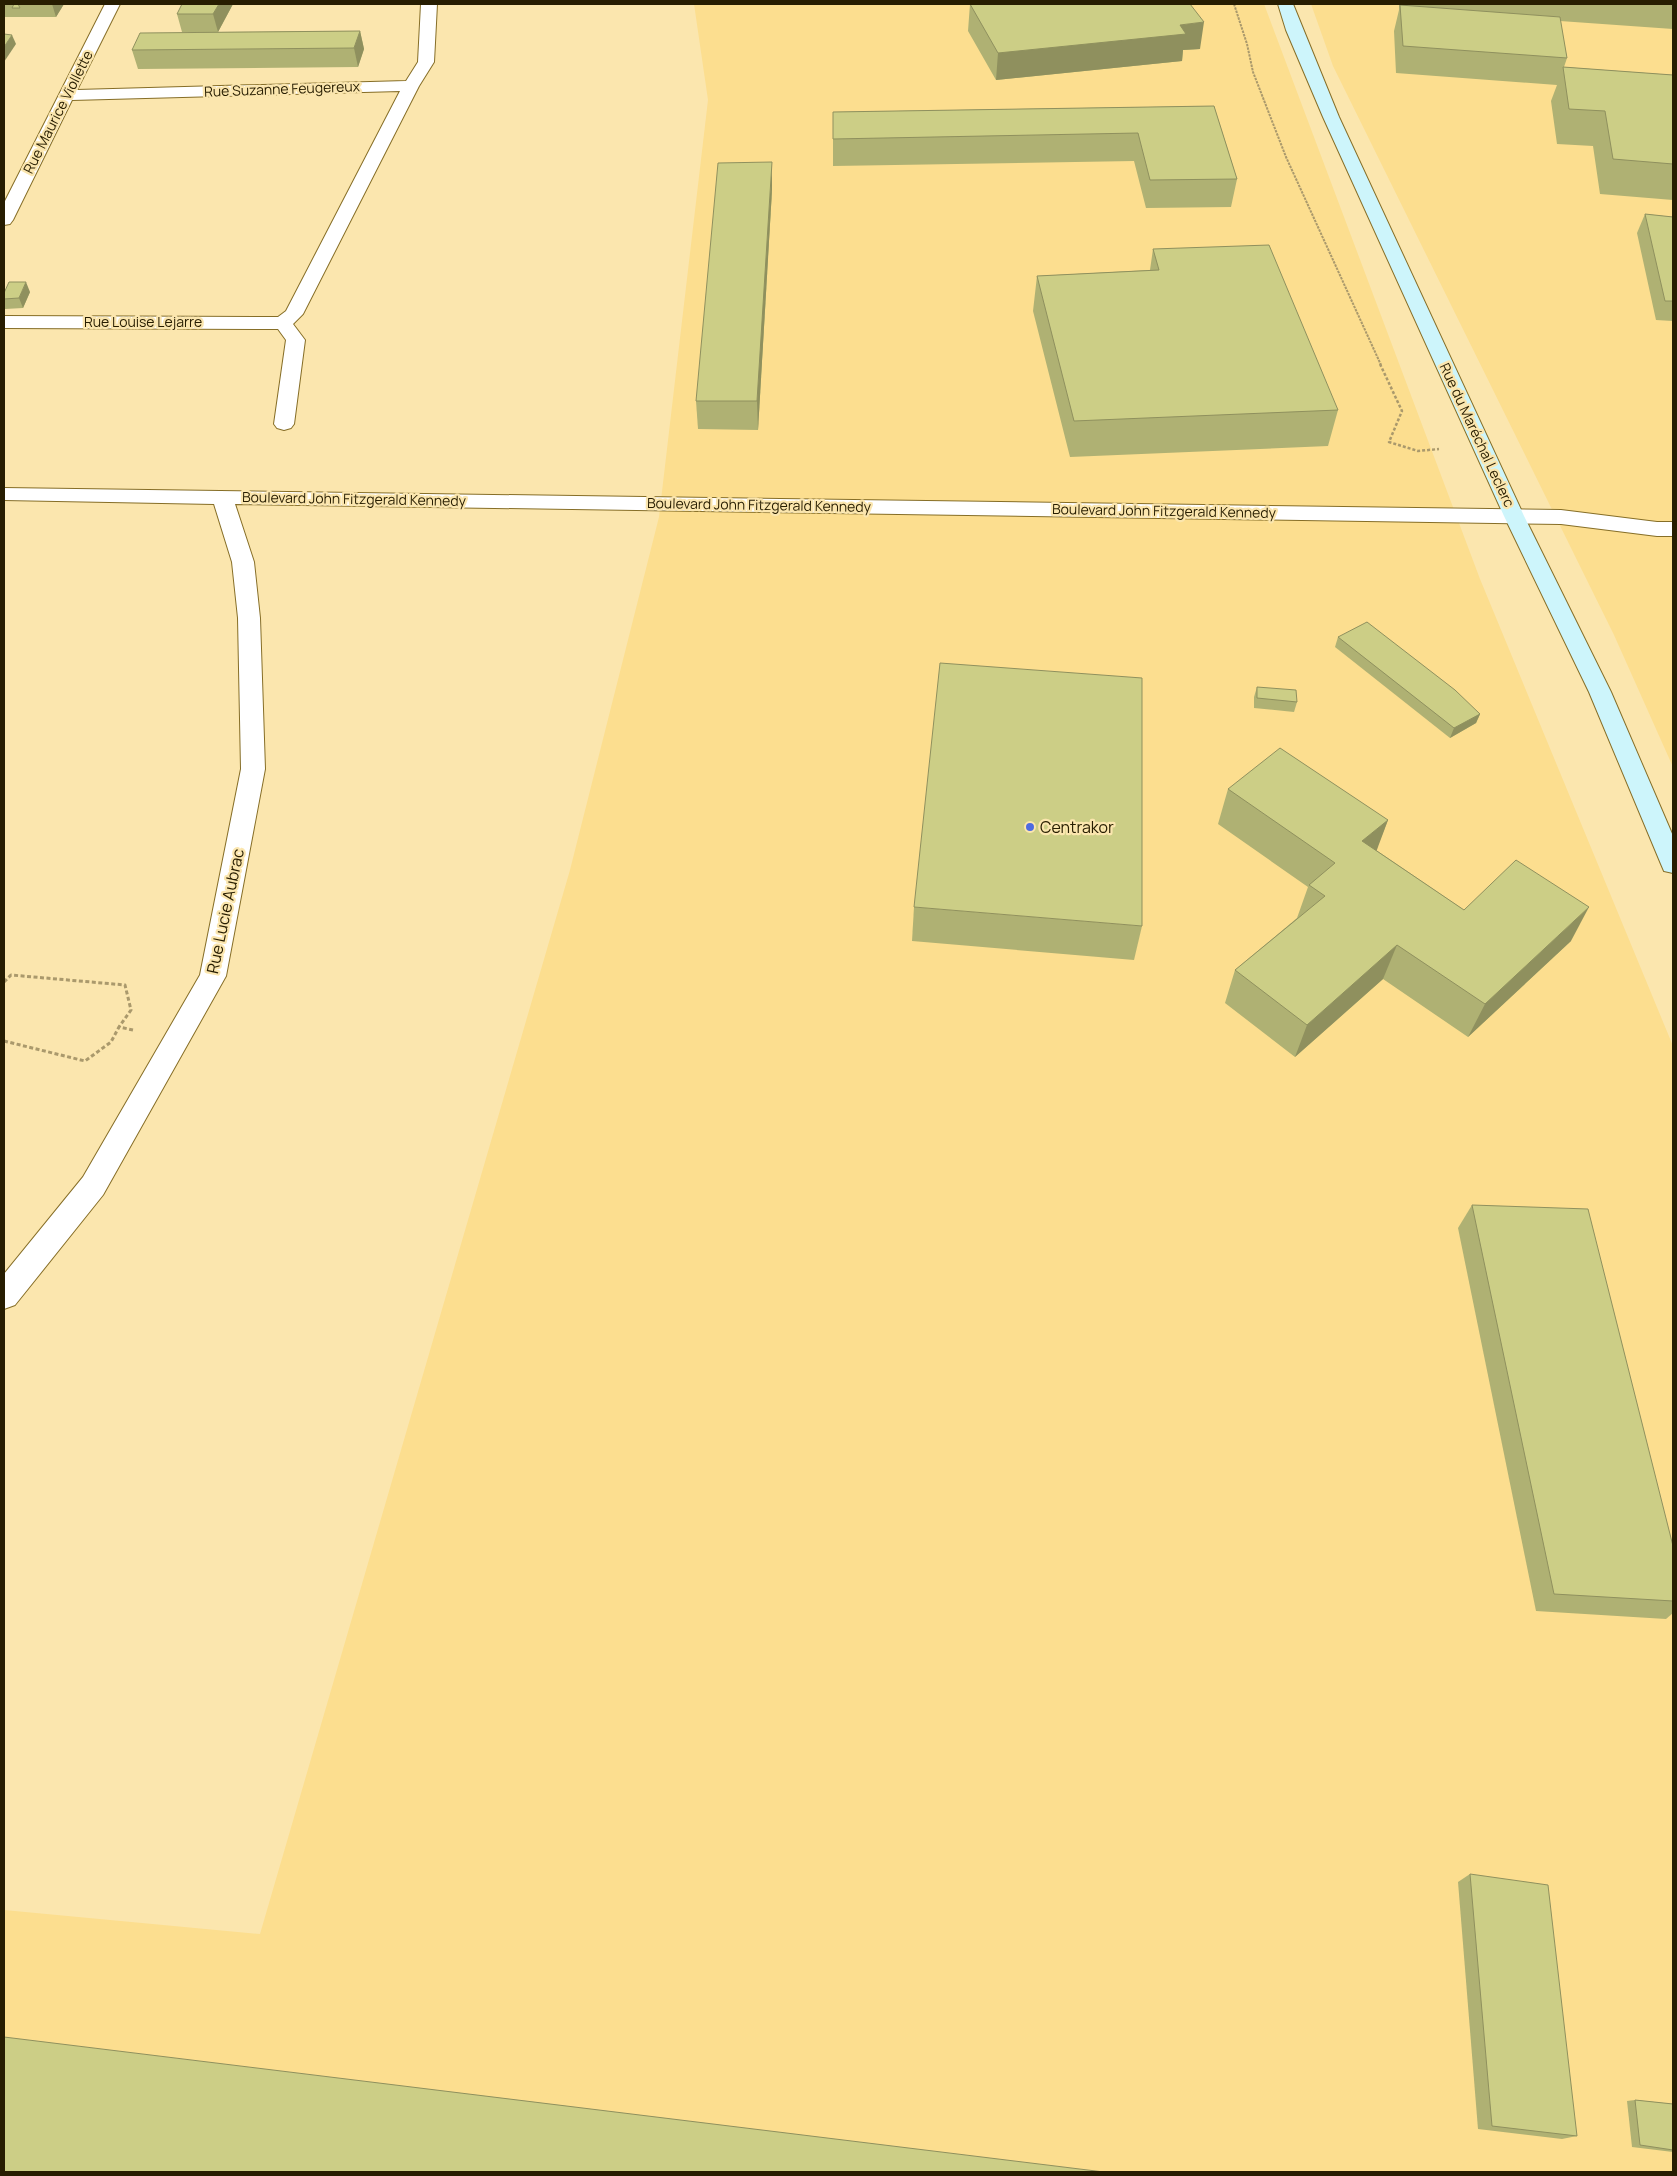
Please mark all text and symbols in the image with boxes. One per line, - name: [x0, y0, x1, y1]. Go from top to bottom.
- street label: Rue Maurice Viollette: [18, 47, 97, 177]
- street label: Rue Suzanne Feugereux: [204, 76, 361, 101]
- street label: Rue Louise Lejarre: [84, 312, 202, 331]
- street label: Rue du Maréchal Leclerc: [1436, 360, 1519, 510]
- street label: Boulevard John Fitzgerald Kennedy: [242, 487, 467, 510]
- street label: Boulevard John Fitzgerald Kennedy: [647, 493, 872, 516]
- street label: Boulevard John Fitzgerald Kennedy: [1052, 499, 1277, 522]
- place label: Centrakor: [1040, 816, 1114, 838]
- marker: Centrakor: [1024, 821, 1036, 833]
- street label: Rue Lucie Aubrac: [201, 846, 249, 975]

